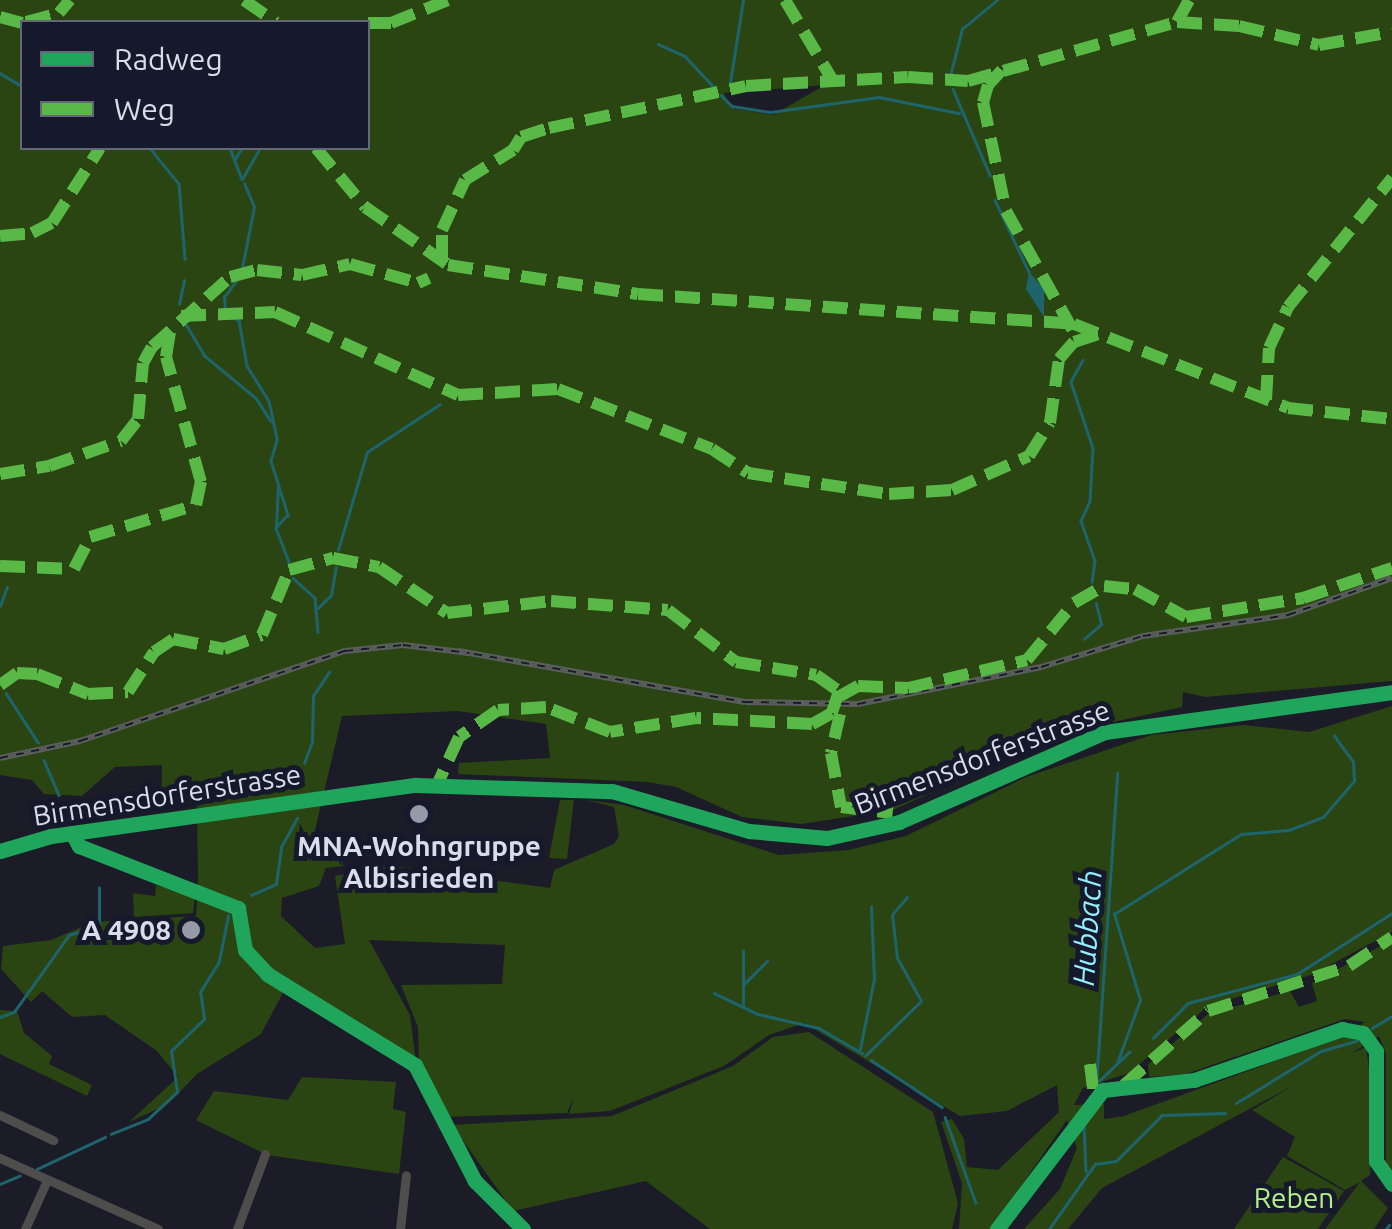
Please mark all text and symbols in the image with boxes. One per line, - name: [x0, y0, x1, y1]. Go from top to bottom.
- legend: [20, 20, 370, 150]
- text: Radweg: [114, 42, 223, 76]
- text: Weg: [114, 92, 175, 126]
- street label: Birmensdorferstrasse: [850, 693, 1114, 821]
- street label: Birmensdorferstrasse: [31, 757, 303, 833]
- marker: MNA-Wohngruppe Albisrieden: [408, 803, 430, 825]
- place label: MNA-Wohngruppe Albisrieden: [297, 829, 541, 895]
- water label: Hubbach: [1065, 869, 1109, 987]
- place label: A 4908: [82, 913, 171, 947]
- marker: A 4908: [180, 919, 202, 941]
- park label: Reben: [1254, 1181, 1334, 1215]

